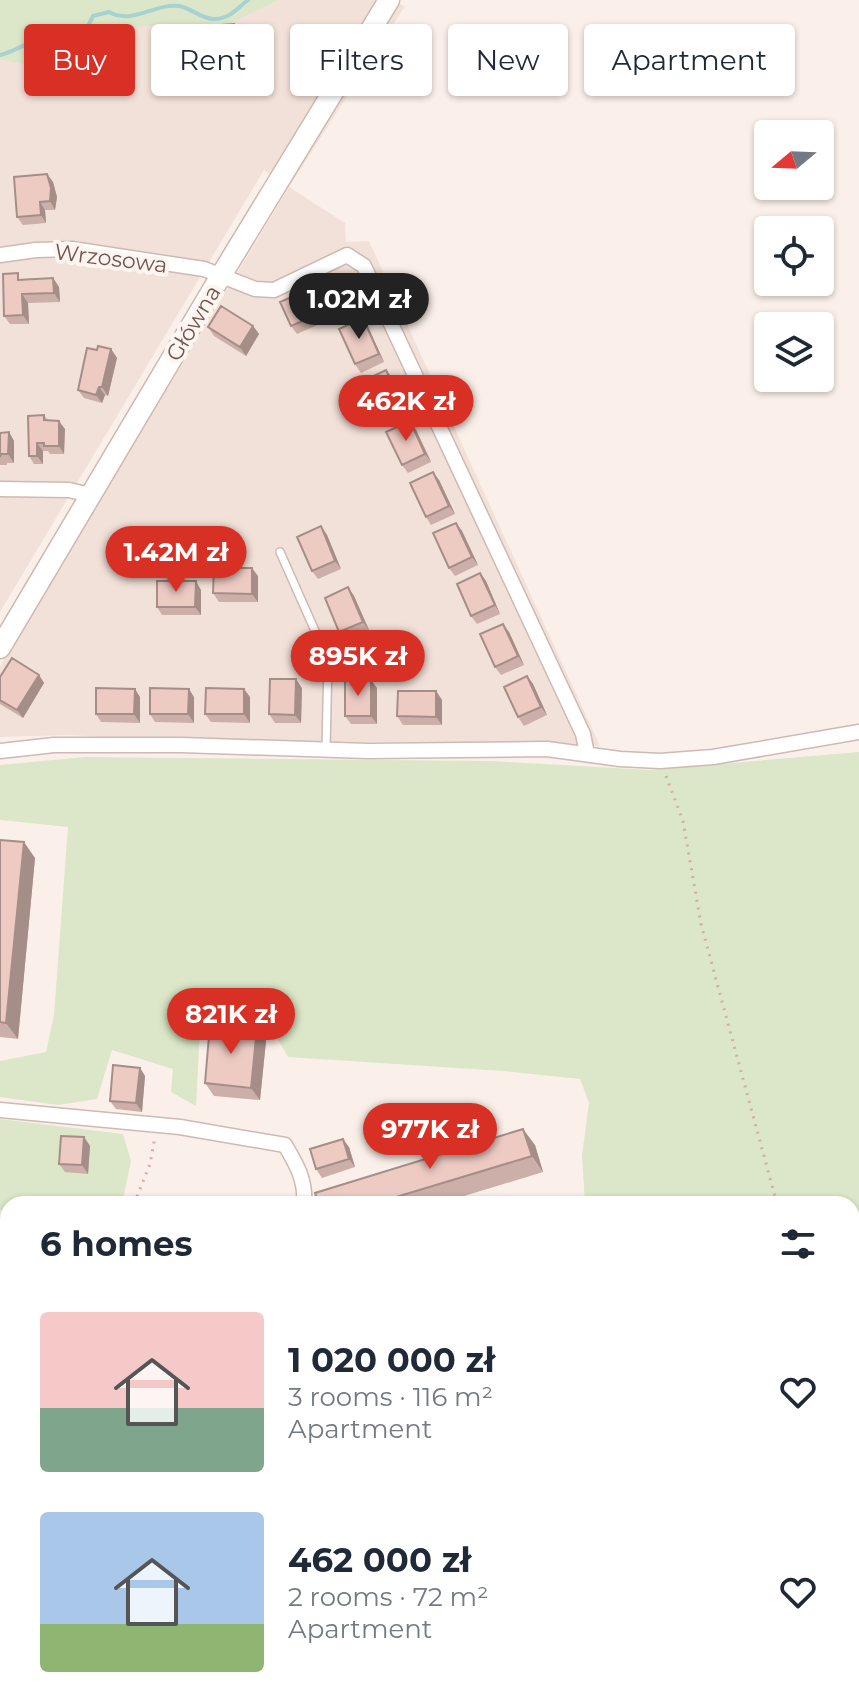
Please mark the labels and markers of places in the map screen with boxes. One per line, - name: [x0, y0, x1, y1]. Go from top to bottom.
- pin: 1.02M zł: [276, 273, 442, 341]
- pin: 462K zł: [332, 375, 480, 443]
- pin: 1.42M zł: [93, 526, 259, 594]
- pin: 895K zł: [284, 630, 432, 698]
- pin: 821K zł: [157, 988, 305, 1056]
- pin: 977K zł: [356, 1103, 504, 1171]

